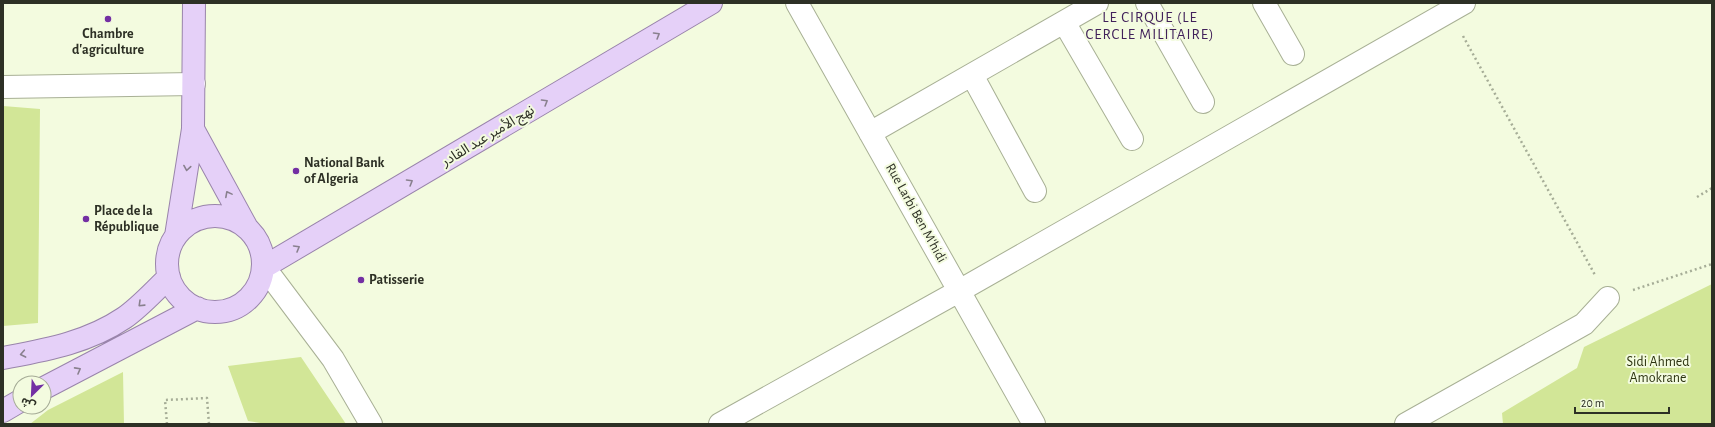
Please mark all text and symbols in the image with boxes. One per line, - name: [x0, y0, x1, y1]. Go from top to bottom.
- district label: LE CIRQUE (LE CERCLE MILITAIRE): [1085, 10, 1215, 42]
- marker: Chambre d'agriculture: [103, 14, 113, 24]
- place label: Chambre d'agriculture: [72, 27, 144, 57]
- one-way arrow: [653, 32, 660, 40]
- one-way arrow: [541, 99, 548, 106]
- street label: نهج الأمير عبد القادر: [438, 101, 539, 172]
- place label: National Bank of Algeria: [304, 156, 385, 186]
- street label: Rue Larbi Ben M'hidi: [883, 161, 949, 265]
- one-way arrow: [183, 164, 192, 171]
- marker: National Bank of Algeria: [291, 166, 301, 176]
- one-way arrow: [406, 180, 413, 187]
- one-way arrow: [226, 190, 233, 198]
- place label: Place de la République: [94, 204, 159, 234]
- marker: Place de la République: [81, 214, 91, 224]
- one-way arrow: [293, 245, 300, 252]
- place label: Patisserie: [369, 273, 424, 287]
- marker: Patisserie: [356, 275, 366, 285]
- one-way arrow: [138, 299, 145, 306]
- one-way arrow: [20, 349, 26, 358]
- park label: Sidi Ahmed Amokrane: [1626, 355, 1690, 385]
- one-way arrow: [74, 367, 81, 374]
- north arrow: [12, 375, 52, 415]
- scale bar: [1575, 389, 1669, 415]
- text: ش: [19, 395, 38, 412]
- text: 20 m: [1581, 397, 1604, 409]

